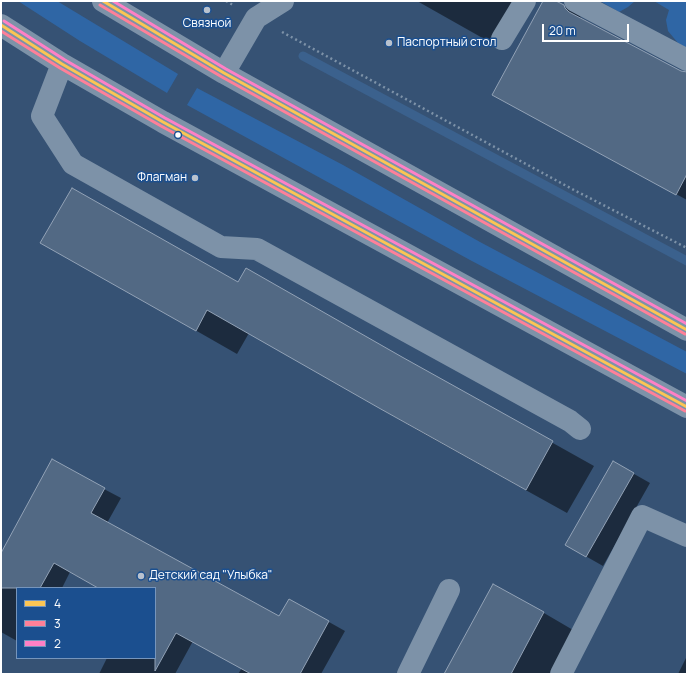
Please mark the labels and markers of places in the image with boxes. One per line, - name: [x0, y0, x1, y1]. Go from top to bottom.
- marker: Связной: [202, 5, 212, 15]
- place label: Связной: [183, 17, 231, 31]
- place label: Паспортный стол: [397, 36, 497, 50]
- marker: Паспортный стол: [384, 38, 394, 48]
- unlabelled marker: [173, 130, 183, 140]
- place label: Флагман: [137, 171, 187, 185]
- marker: Флагман: [190, 173, 200, 183]
- place label: Детский сад "Улыбка": [149, 569, 272, 583]
- marker: Детский сад "Улыбка": [136, 571, 146, 581]

